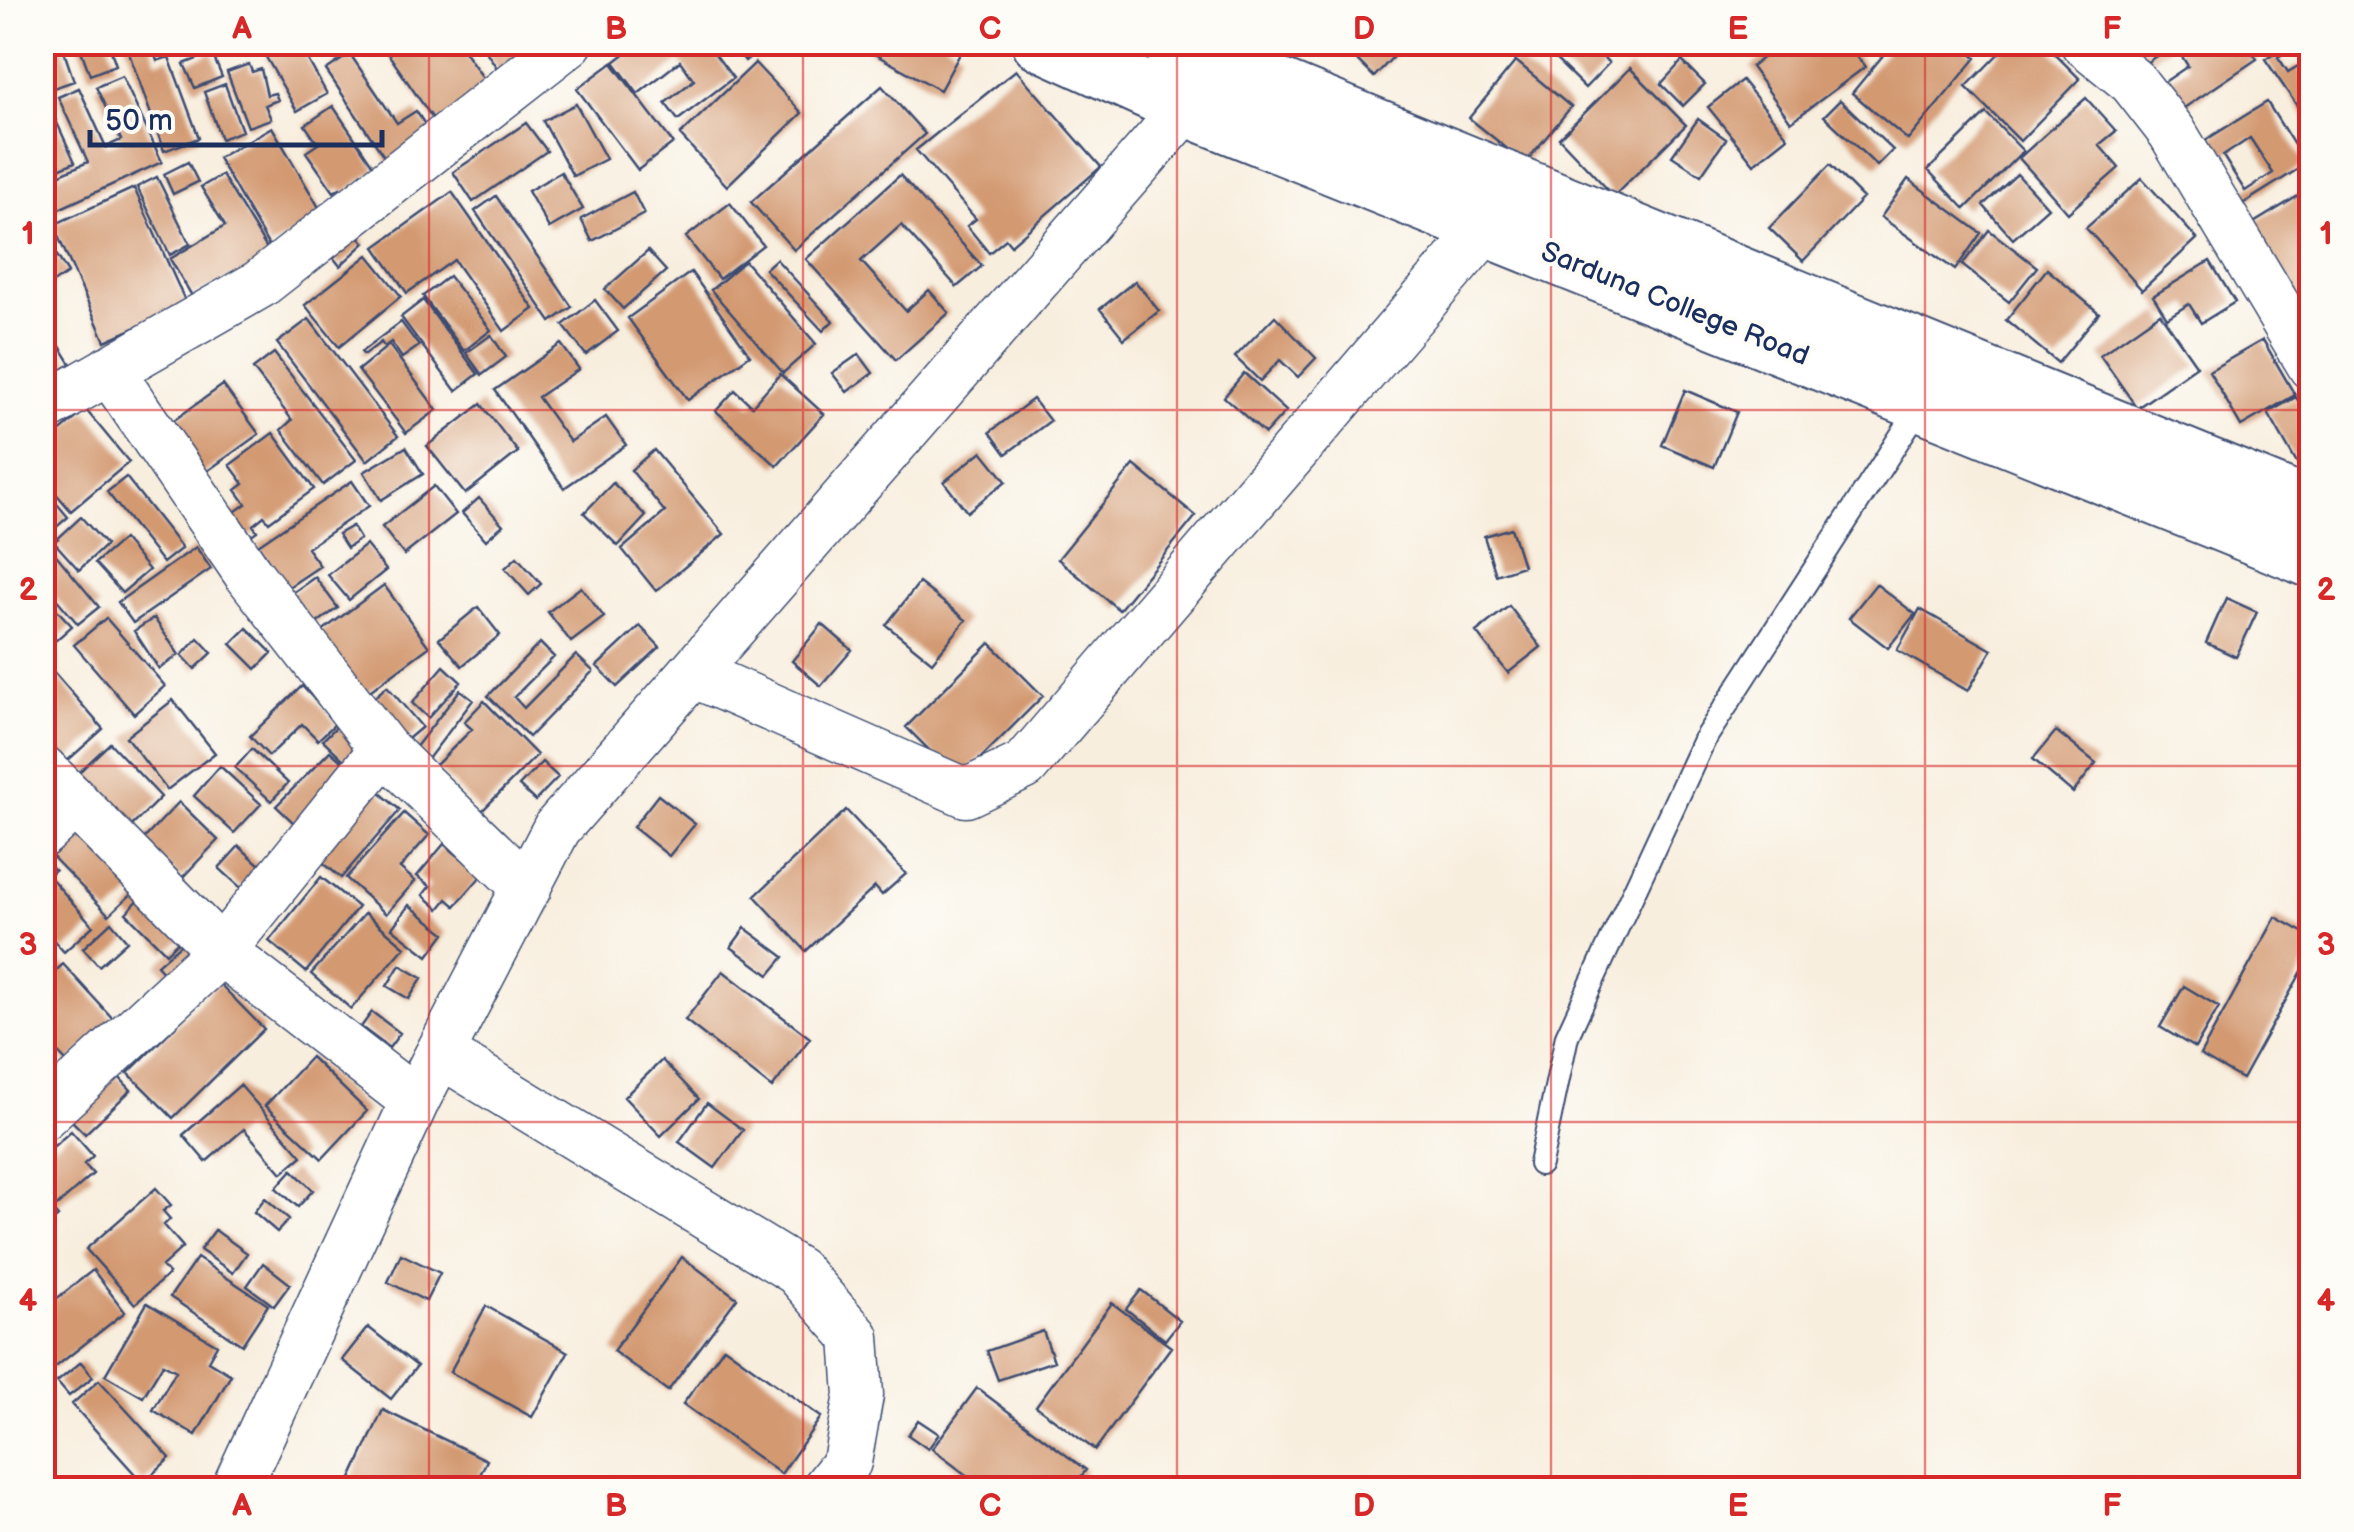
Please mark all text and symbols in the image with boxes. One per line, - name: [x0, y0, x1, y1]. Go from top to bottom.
- text: A: [231, 10, 252, 49]
- text: B: [605, 10, 627, 49]
- text: C: [979, 10, 1001, 49]
- text: D: [1353, 10, 1375, 49]
- text: E: [1728, 10, 1748, 49]
- text: F: [2102, 10, 2122, 49]
- scale bar: [90, 85, 382, 147]
- text: 50 m: [105, 103, 173, 139]
- text: 1: [21, 215, 35, 254]
- text: 1: [2319, 215, 2333, 254]
- street label: Sarduna College Road: [1536, 235, 1814, 373]
- text: 2: [18, 571, 38, 610]
- text: 2: [2316, 571, 2336, 610]
- text: 3: [19, 926, 37, 965]
- text: 3: [2317, 926, 2335, 965]
- text: 4: [19, 1282, 38, 1321]
- text: 4: [2317, 1282, 2336, 1321]
- text: A: [231, 1487, 252, 1526]
- text: B: [605, 1487, 627, 1526]
- text: C: [979, 1487, 1001, 1526]
- text: D: [1353, 1487, 1375, 1526]
- text: E: [1728, 1487, 1748, 1526]
- text: F: [2102, 1487, 2122, 1526]

